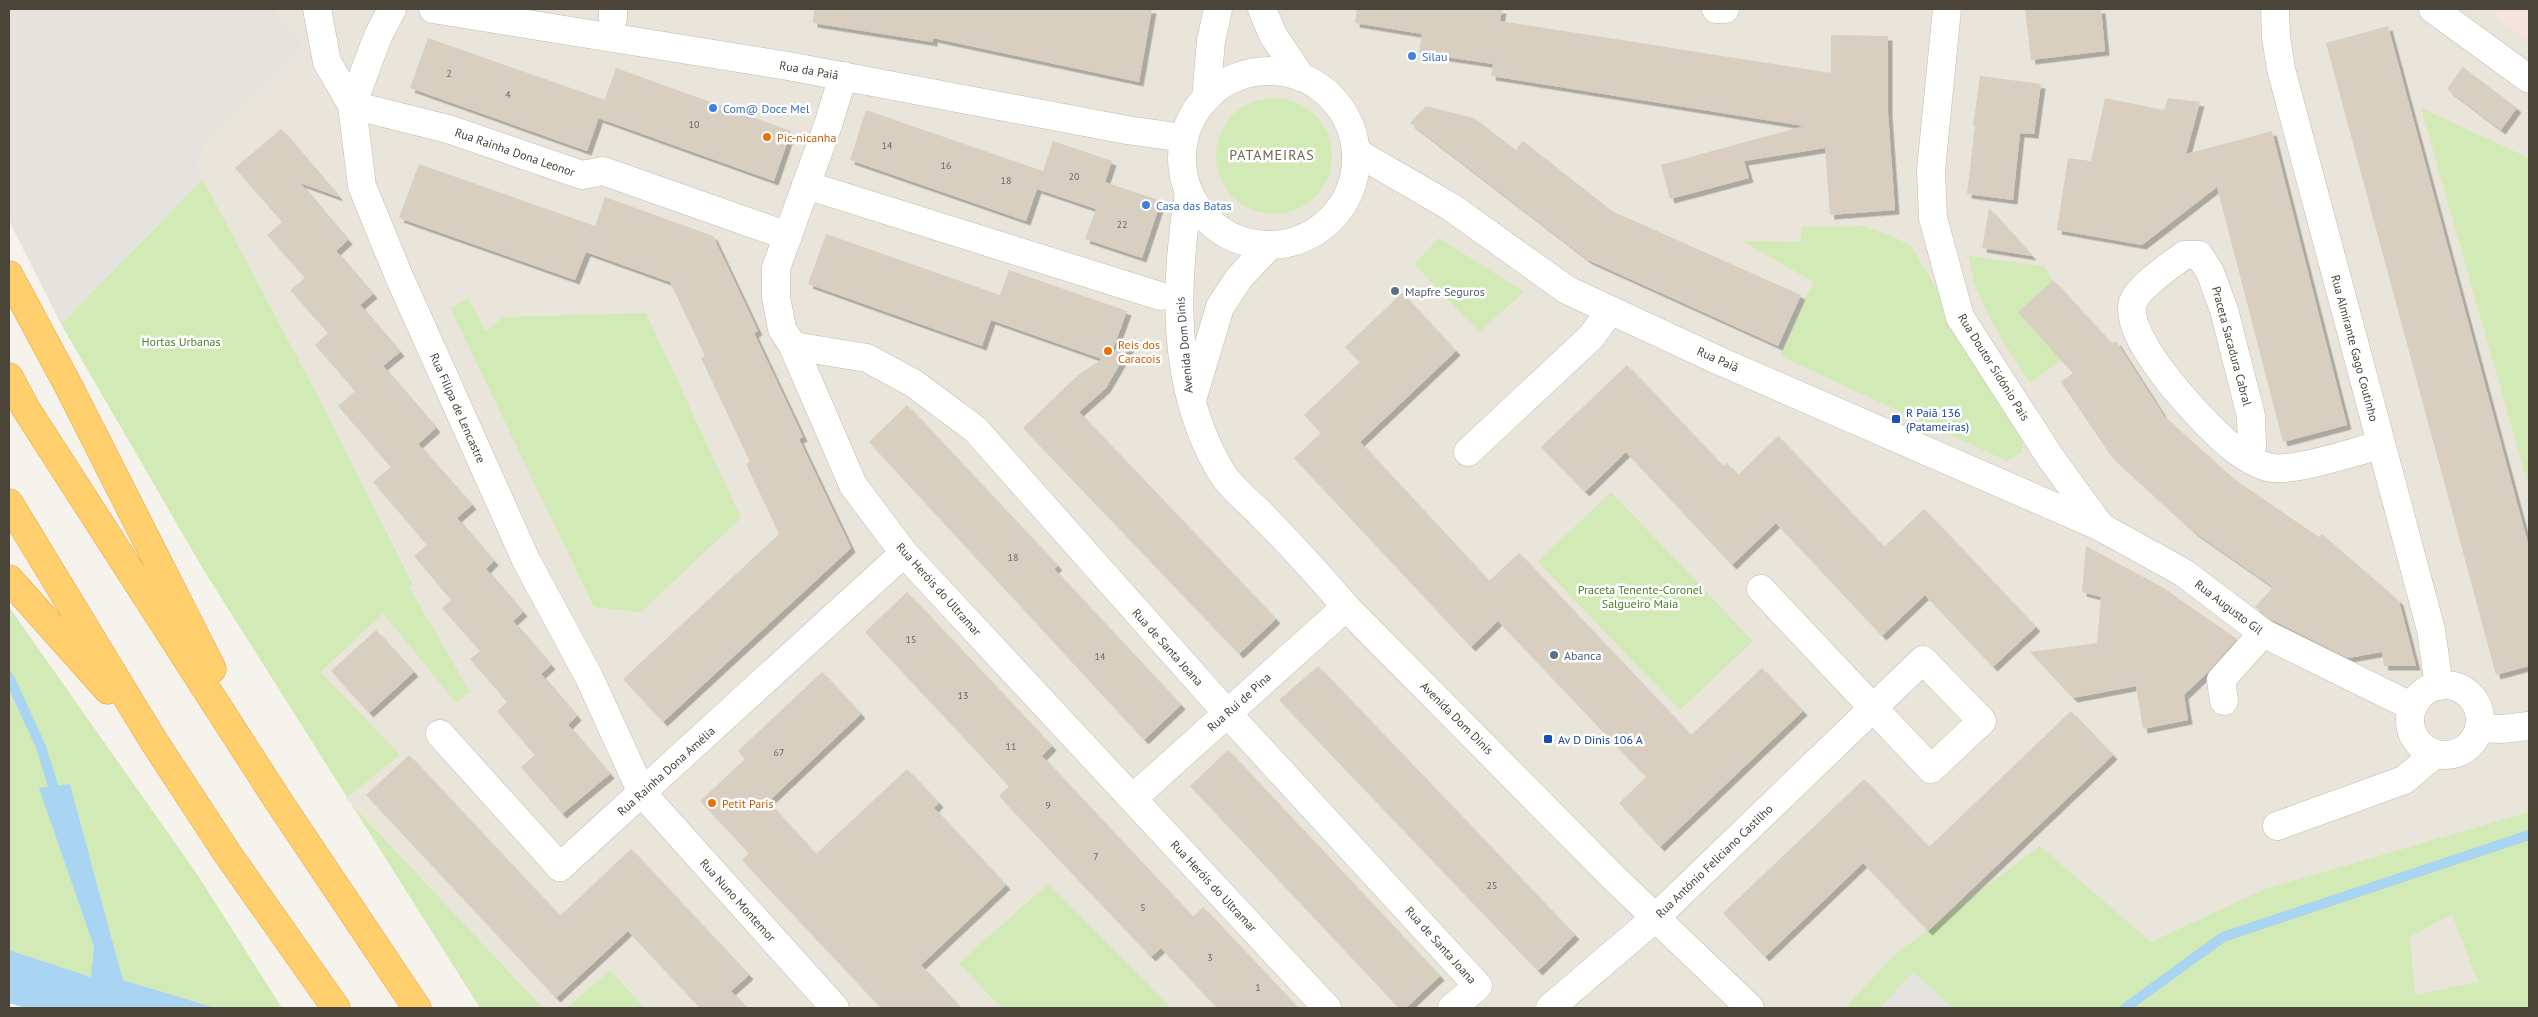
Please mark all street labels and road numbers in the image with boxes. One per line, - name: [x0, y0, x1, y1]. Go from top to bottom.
- street label: Rua da Paiã: [778, 57, 840, 83]
- street label: Rua Rainha Dona Leonor: [453, 124, 577, 180]
- street label: Rua Almirante Gago Coutinho: [2328, 273, 2382, 423]
- street label: Praceta Sacadura Cabral: [2209, 285, 2255, 408]
- street label: Avenida Dom Dinis: [1172, 296, 1196, 394]
- street label: Rua Doutor Sidónio Pais: [1955, 311, 2033, 423]
- street label: Rua Paiã: [1695, 343, 1741, 375]
- street label: Rua Filipa de Lencastre: [427, 351, 489, 465]
- street label: Rua Heróis do Ultramar: [893, 539, 985, 639]
- street label: Rua Augusto Gil: [2192, 577, 2266, 638]
- street label: Rua de Santa Joana: [1129, 605, 1207, 689]
- street label: Rua Rui de Pina: [1204, 669, 1274, 735]
- street label: Avenida Dom Dinis: [1417, 678, 1497, 758]
- street label: Rua Rainha Dona Amélia: [614, 723, 718, 819]
- street label: Rua António Feliciano Castilho: [1652, 801, 1776, 921]
- street label: Rua Heróis do Ultramar: [1168, 837, 1260, 935]
- street label: Rua Nuno Montemor: [697, 856, 779, 944]
- street label: Rua de Santa Joana: [1402, 903, 1480, 987]

